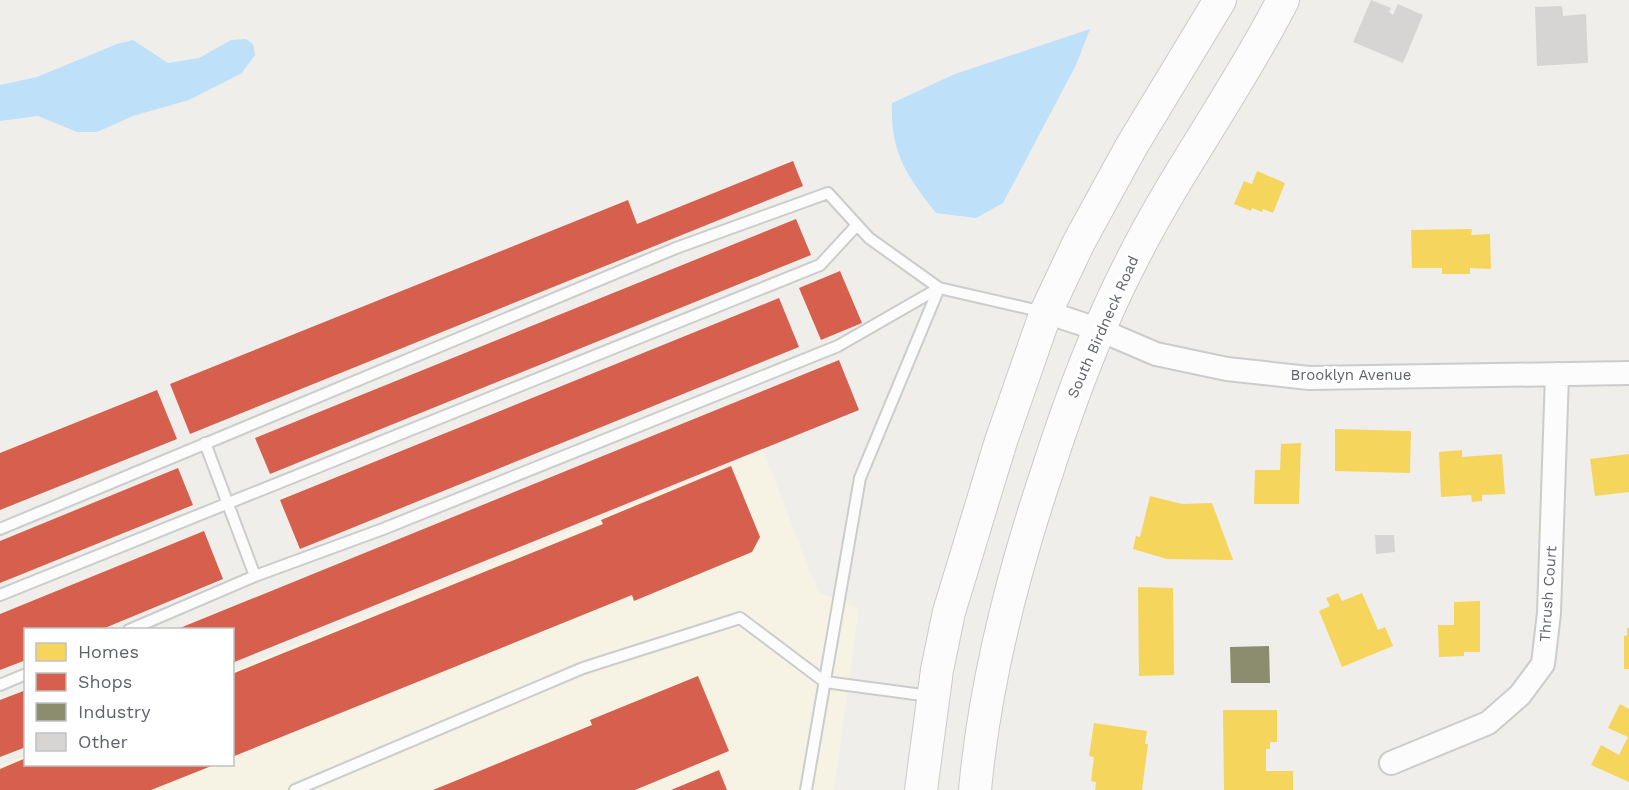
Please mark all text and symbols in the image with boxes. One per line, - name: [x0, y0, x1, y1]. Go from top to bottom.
- street label: South Birdneck Road: [1063, 253, 1143, 401]
- street label: Brooklyn Avenue: [1291, 366, 1412, 384]
- street label: Thrush Court: [1536, 545, 1560, 643]
- legend: [24, 628, 234, 766]
- text: Homes: [78, 641, 139, 662]
- text: Shops: [78, 671, 132, 692]
- text: Industry: [78, 701, 151, 722]
- text: Other: [78, 731, 128, 752]

